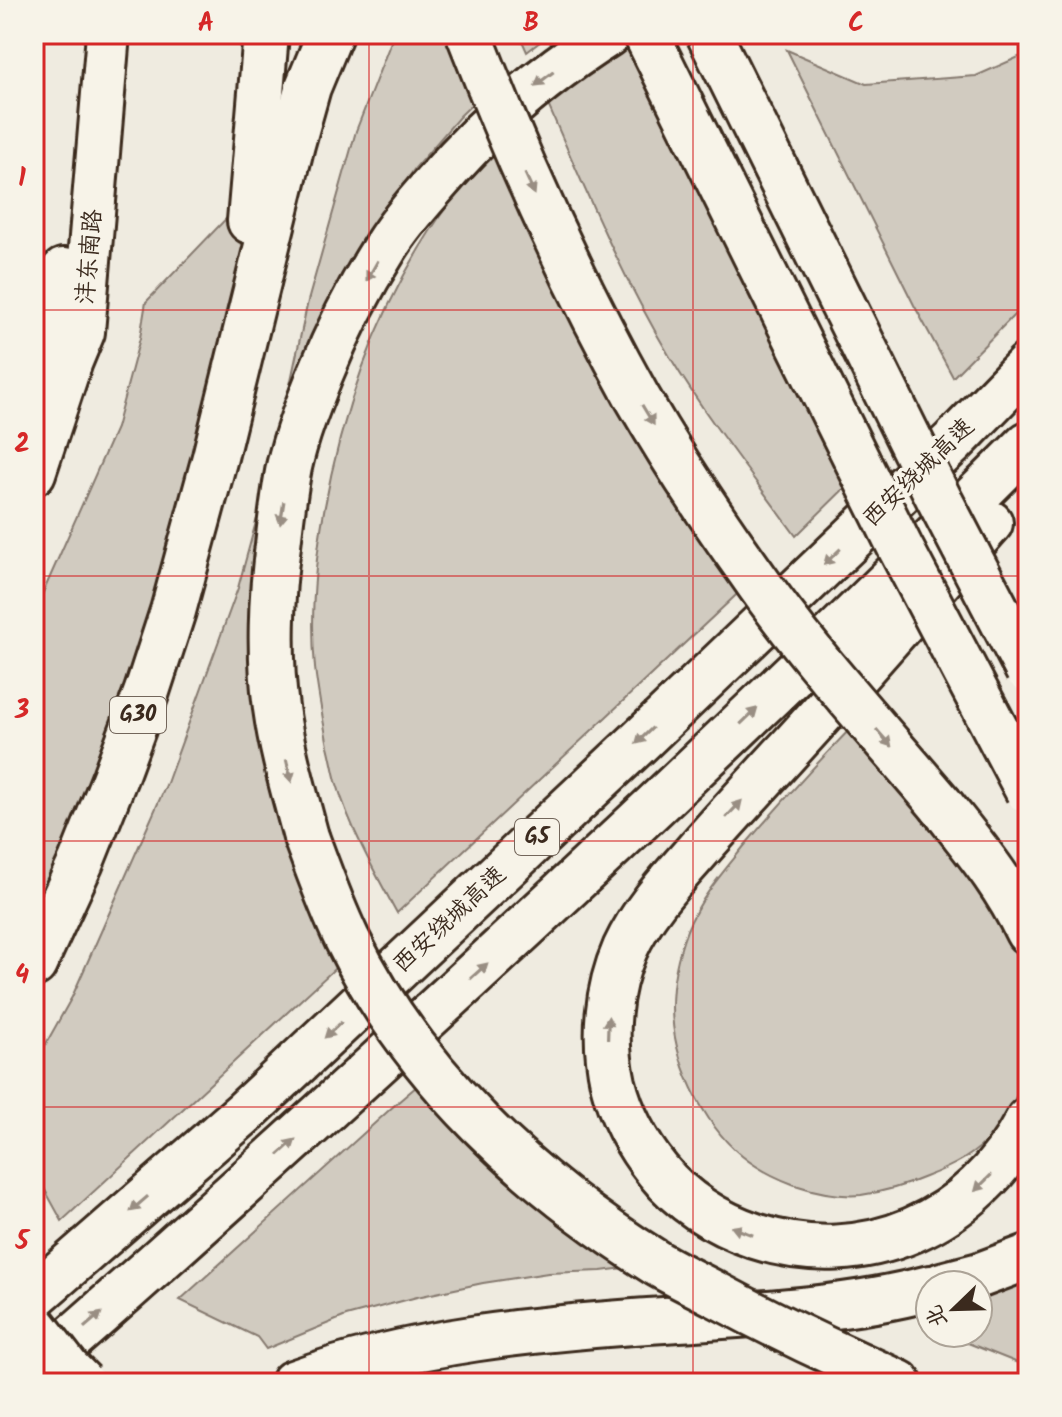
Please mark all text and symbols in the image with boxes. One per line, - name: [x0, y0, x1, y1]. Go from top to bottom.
- text: A: [198, 3, 214, 45]
- text: B: [523, 3, 539, 45]
- text: C: [848, 3, 864, 45]
- one-way arrow: [534, 71, 554, 87]
- text: 1: [18, 158, 26, 200]
- one-way arrow: [524, 172, 537, 195]
- street label: 沣东南路: [66, 207, 114, 307]
- one-way arrow: [365, 260, 379, 282]
- one-way arrow: [641, 404, 655, 426]
- street label: 西安绕城高速: [854, 409, 984, 537]
- text: 2: [14, 424, 30, 466]
- one-way arrow: [275, 501, 288, 526]
- one-way arrow: [823, 548, 842, 566]
- text: 3: [14, 690, 29, 732]
- road number: G30: [110, 697, 166, 733]
- one-way arrow: [739, 707, 758, 725]
- one-way arrow: [635, 727, 654, 745]
- one-way arrow: [875, 727, 892, 747]
- one-way arrow: [283, 759, 296, 784]
- one-way arrow: [725, 799, 743, 818]
- road number: G5: [515, 819, 559, 855]
- street label: 西安绕城高速: [384, 857, 516, 983]
- text: 4: [15, 955, 29, 997]
- one-way arrow: [469, 963, 488, 981]
- one-way arrow: [602, 1015, 615, 1040]
- one-way arrow: [323, 1020, 342, 1038]
- one-way arrow: [277, 1138, 296, 1156]
- one-way arrow: [974, 1173, 993, 1192]
- one-way arrow: [130, 1195, 150, 1212]
- text: 5: [14, 1221, 30, 1263]
- one-way arrow: [730, 1224, 754, 1237]
- north arrow: [914, 1269, 994, 1349]
- text: 北: [917, 1299, 958, 1333]
- one-way arrow: [83, 1312, 103, 1329]

